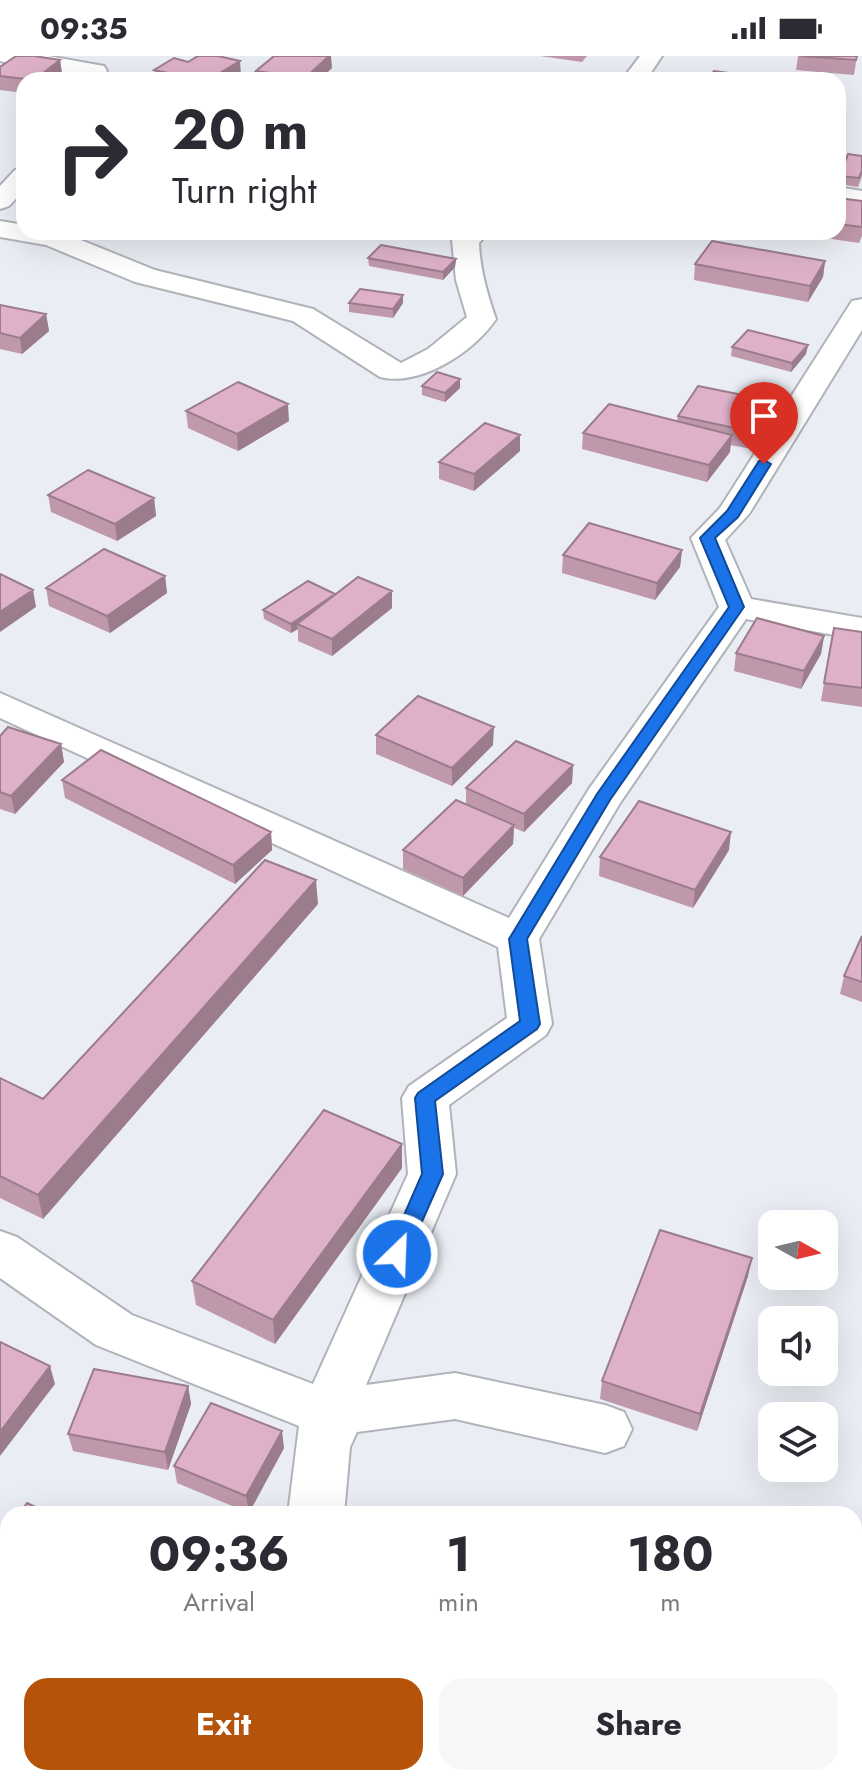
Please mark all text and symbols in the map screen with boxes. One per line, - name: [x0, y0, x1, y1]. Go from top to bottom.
- text: 09:35: [40, 7, 128, 50]
- text: 20 m: [172, 89, 309, 170]
- icon: right: [40, 104, 144, 208]
- text: Turn right: [172, 164, 317, 216]
- pin: [730, 382, 798, 464]
- icon: arrive: [742, 394, 786, 438]
- north arrow: [758, 1210, 838, 1290]
- map controls: [758, 1210, 838, 1482]
- position arrow: [355, 1212, 439, 1296]
- button: sound: [758, 1306, 838, 1386]
- button: layers: [758, 1402, 838, 1482]
- text: 09:36: [148, 1520, 290, 1589]
- text: 1: [446, 1520, 471, 1589]
- text: 180: [627, 1520, 714, 1589]
- text: Arrival: [183, 1583, 255, 1621]
- text: min: [438, 1583, 479, 1621]
- text: m: [660, 1583, 681, 1621]
- button: Exit: [24, 1678, 423, 1770]
- button: Share: [439, 1678, 838, 1770]

